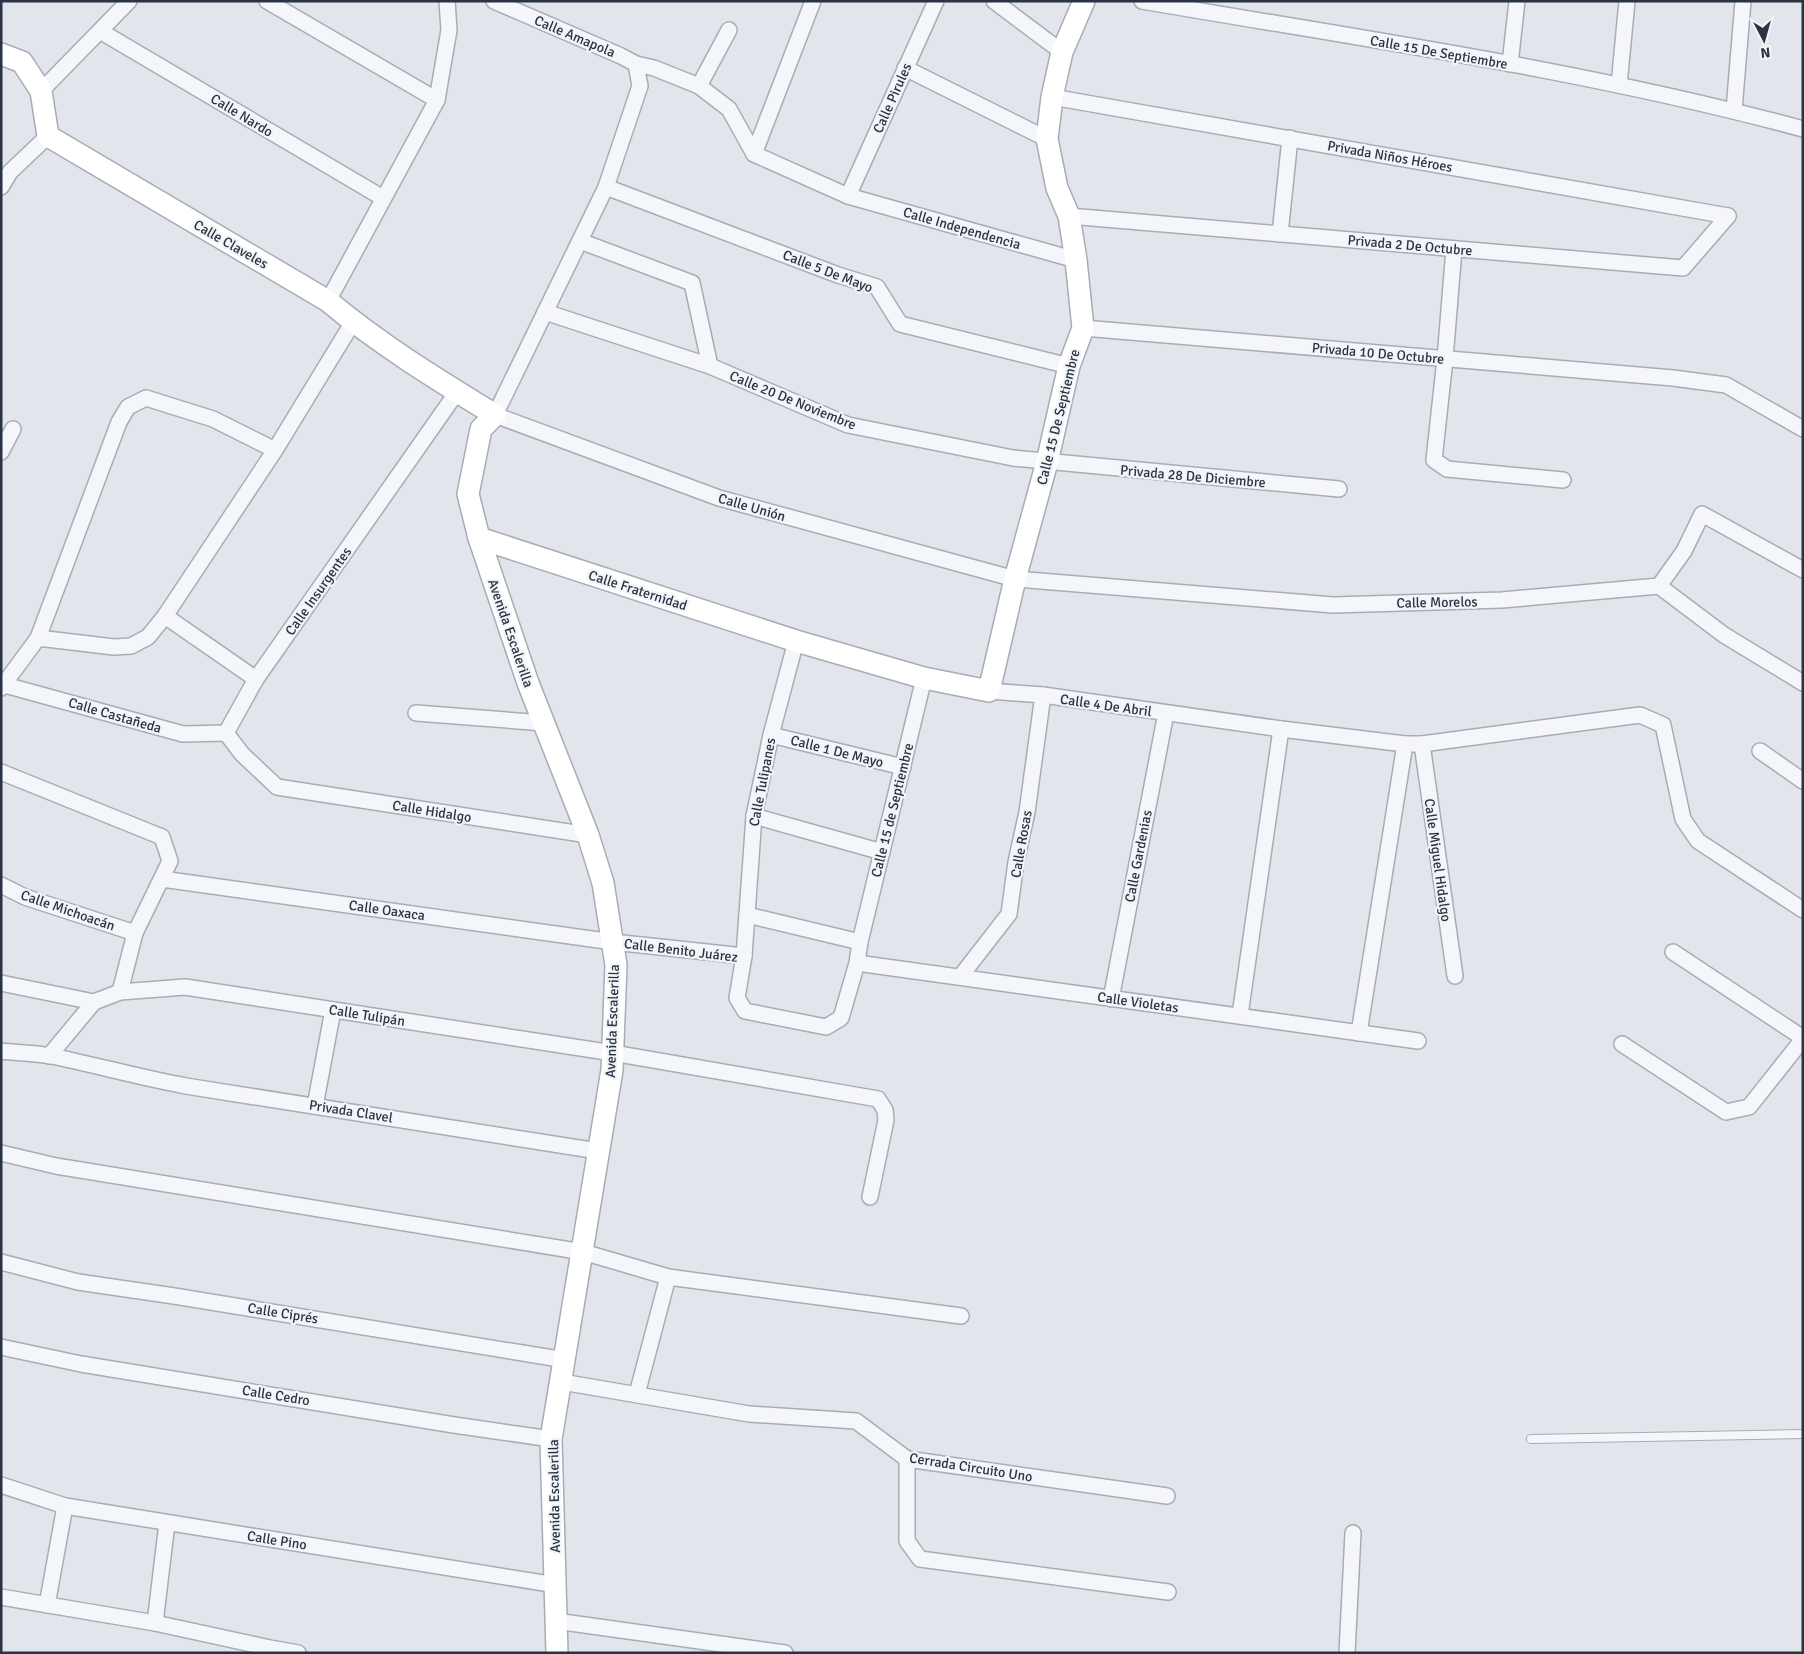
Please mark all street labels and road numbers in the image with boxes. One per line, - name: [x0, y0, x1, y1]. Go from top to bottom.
- street label: Calle Amapola: [532, 12, 618, 61]
- street label: Calle 15 De Septiembre: [1369, 32, 1509, 73]
- street label: Calle Pirules: [869, 60, 915, 136]
- street label: Calle Nardo: [207, 90, 276, 141]
- street label: Privada Niños Héroes: [1326, 137, 1454, 176]
- street label: Calle Independencia: [901, 204, 1023, 253]
- street label: Calle Claveles: [190, 216, 271, 273]
- street label: Privada 2 De Octubre: [1347, 232, 1473, 259]
- street label: Calle 5 De Mayo: [780, 246, 875, 296]
- street label: Privada 10 De Octubre: [1311, 339, 1445, 368]
- street label: Calle 15 De Septiembre: [1033, 347, 1084, 487]
- street label: Calle 20 De Noviembre: [727, 367, 859, 434]
- street label: Privada 28 De Diciembre: [1120, 462, 1266, 491]
- street label: Calle Unión: [716, 490, 787, 525]
- street label: Calle Insurgentes: [282, 544, 355, 639]
- street label: Calle Fraternidad: [586, 567, 689, 614]
- street label: Avenida Escalerilla: [484, 577, 537, 690]
- street label: Calle Morelos: [1396, 593, 1478, 612]
- street label: Calle 4 De Abril: [1059, 691, 1153, 720]
- street label: Calle Castañeda: [66, 694, 163, 737]
- street label: Calle 1 De Mayo: [789, 732, 885, 771]
- street label: Calle Tulipanes: [746, 736, 779, 828]
- street label: Calle 15 de Septiembre: [868, 741, 917, 879]
- street label: Calle Hidalgo: [391, 797, 473, 826]
- street label: Calle Miguel Hidalgo: [1420, 797, 1455, 923]
- street label: Calle Gardenias: [1121, 808, 1156, 904]
- street label: Calle Rosas: [1007, 809, 1036, 879]
- street label: Calle Michoacán: [19, 886, 117, 935]
- street label: Calle Oaxaca: [348, 897, 426, 924]
- street label: Calle Benito Juárez: [623, 935, 739, 966]
- street label: Avenida Escalerilla: [602, 964, 623, 1078]
- street label: Calle Violetas: [1096, 988, 1180, 1017]
- street label: Calle Tulipán: [328, 1001, 406, 1030]
- street label: Privada Clavel: [308, 1096, 394, 1127]
- street label: Calle Ciprés: [246, 1300, 319, 1327]
- street label: Calle Cedro: [241, 1382, 311, 1409]
- street label: Avenida Escalerilla: [545, 1439, 564, 1553]
- street label: Cerrada Circuito Uno: [908, 1449, 1034, 1486]
- street label: Calle Pino: [246, 1527, 308, 1554]

